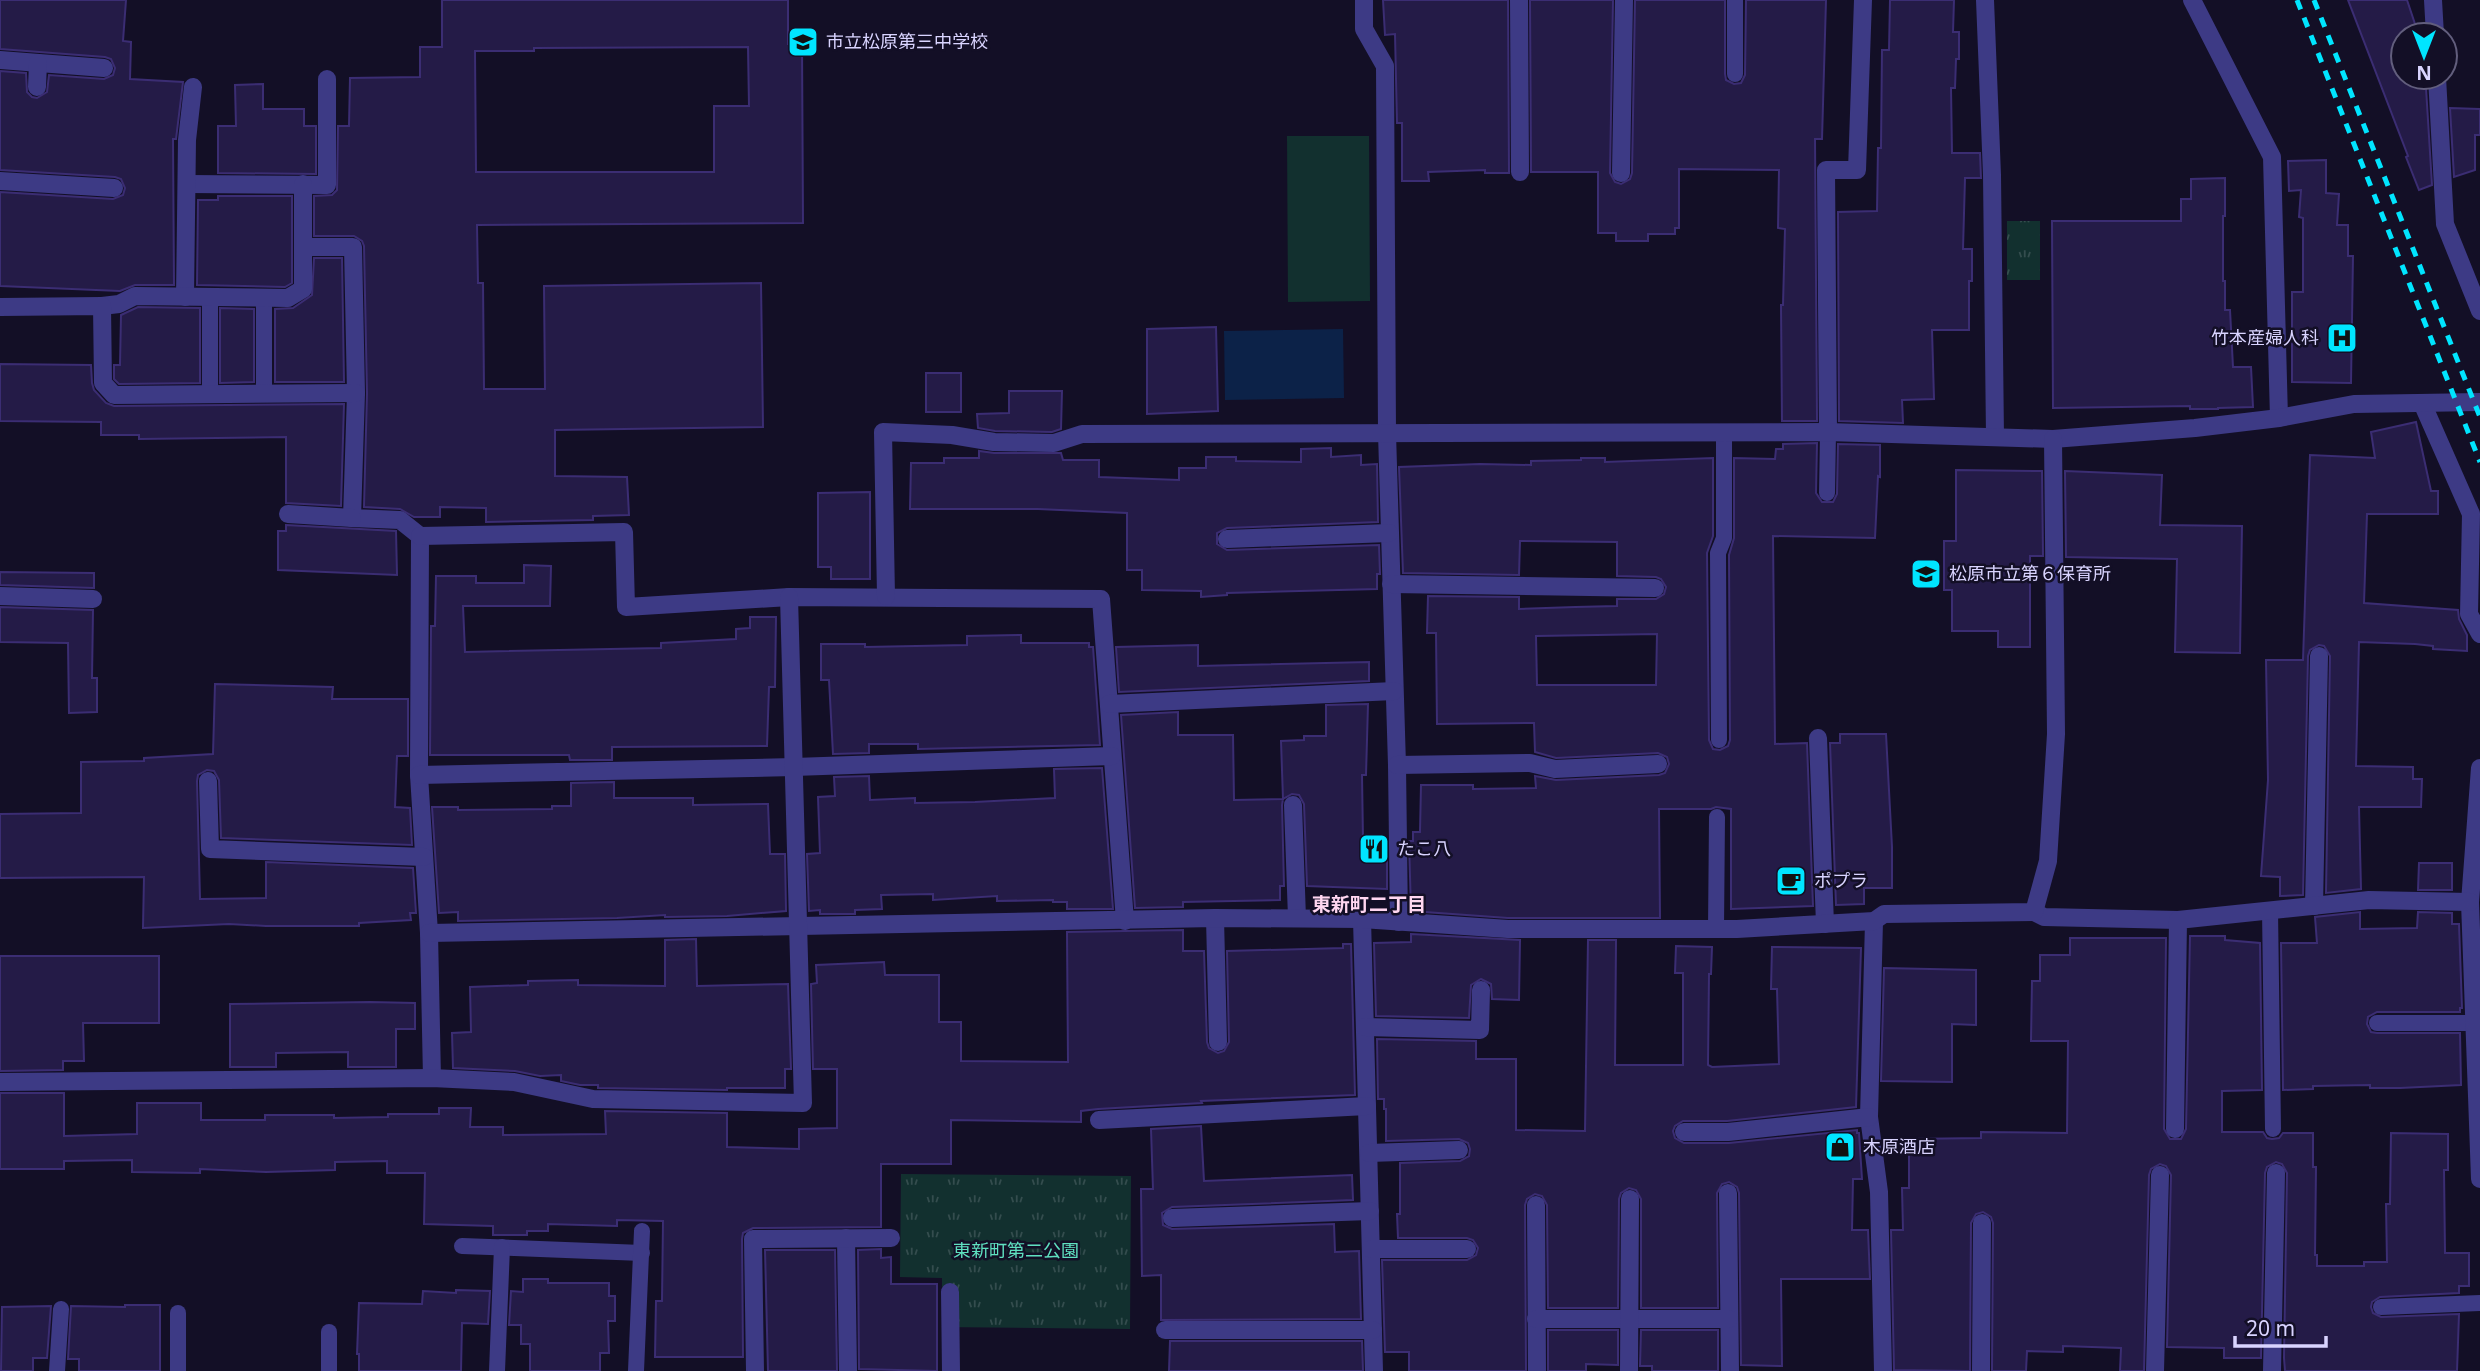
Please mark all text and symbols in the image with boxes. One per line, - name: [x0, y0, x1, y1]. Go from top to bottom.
- north arrow: [2389, 21, 2459, 91]
- school or university icon: 市立松原第三中学校: [786, 25, 820, 59]
- place label: 市立松原第三中学校: [826, 29, 988, 53]
- text: N: [2416, 60, 2432, 86]
- hospital icon: 竹本産婦人科: [2325, 321, 2359, 355]
- place label: 竹本産婦人科: [2211, 325, 2319, 349]
- school or university icon: 松原市立第６保育所: [1909, 557, 1943, 591]
- place label: 松原市立第６保育所: [1949, 561, 2111, 585]
- restaurant icon: たこ八: [1357, 832, 1391, 866]
- place label: たこ八: [1397, 836, 1451, 860]
- cafe icon: ポプラ: [1774, 864, 1808, 898]
- place label: ポプラ: [1814, 868, 1868, 892]
- district label: 東新町二丁目: [1312, 891, 1426, 917]
- shop icon: 木原酒店: [1823, 1130, 1857, 1164]
- place label: 木原酒店: [1863, 1134, 1935, 1158]
- park label: 東新町第二公園: [953, 1238, 1079, 1262]
- scale bar: [2235, 1304, 2326, 1348]
- text: 20 m: [2246, 1314, 2295, 1342]

